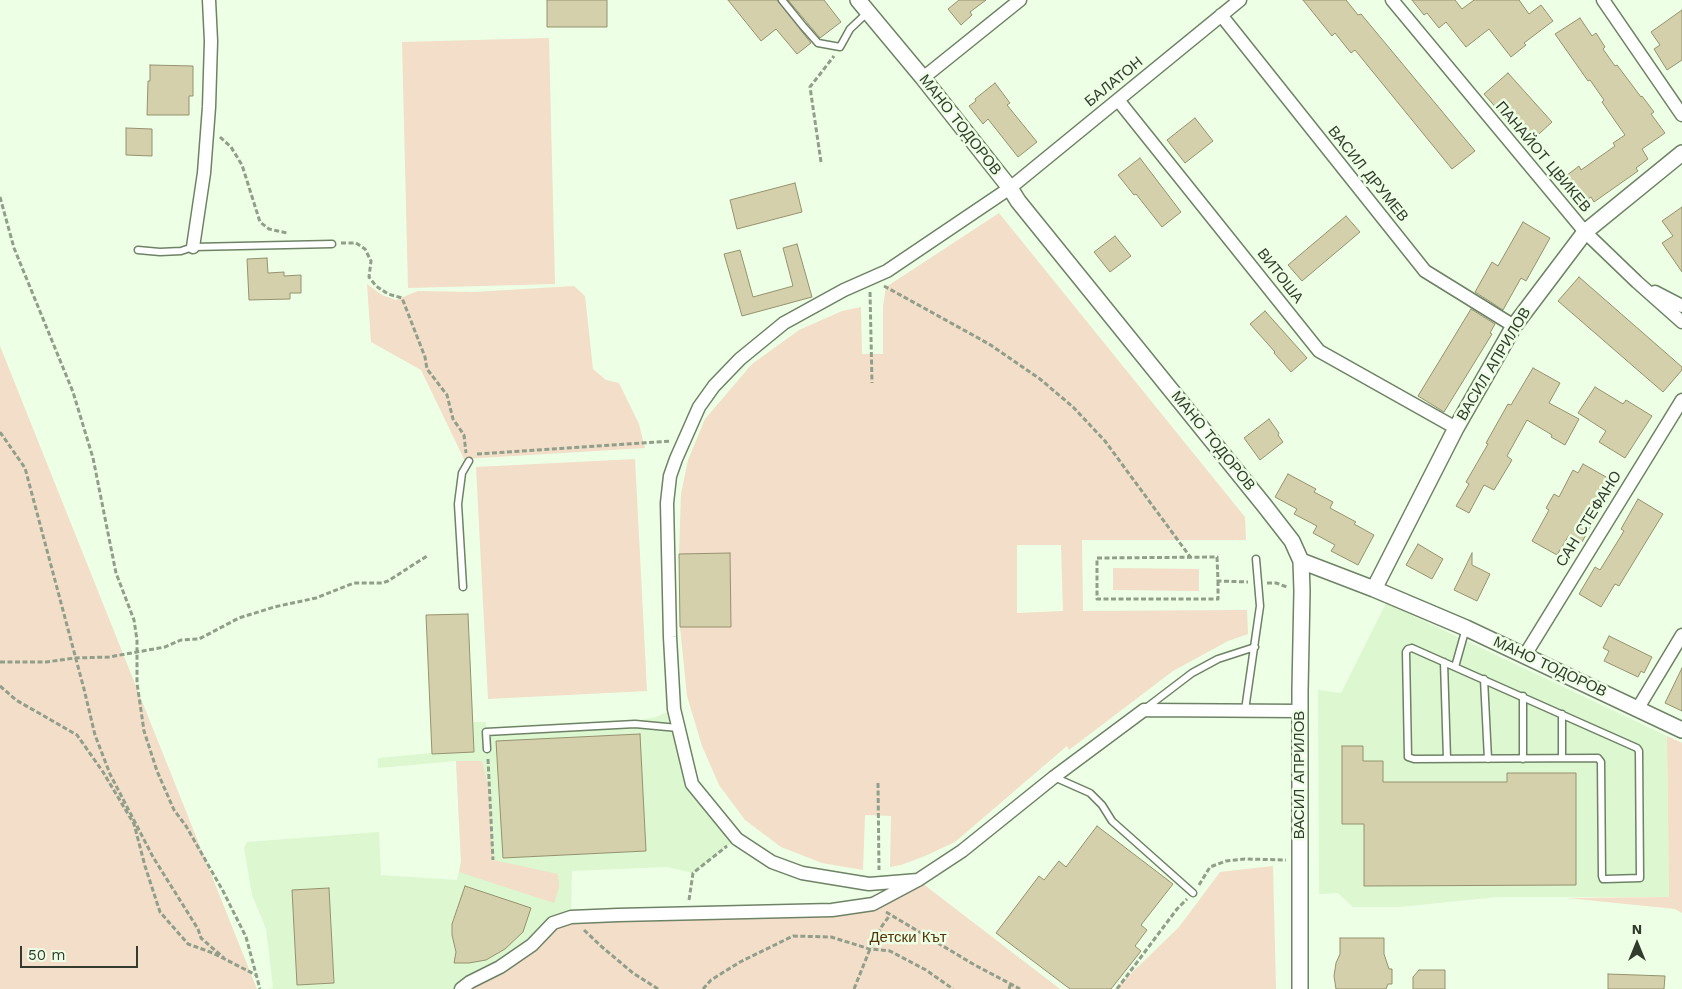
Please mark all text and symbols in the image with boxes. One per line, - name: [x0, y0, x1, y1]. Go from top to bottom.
- street label: БАЛАТОН: [1081, 53, 1147, 111]
- street label: МАНО ТОДОРОВ: [915, 71, 1005, 179]
- street label: ПАНАЙОТ ЦВИКЕВ: [1491, 98, 1595, 216]
- street label: ВАСИЛ ДРУМЕВ: [1324, 123, 1412, 225]
- street label: ВИТОША: [1253, 245, 1307, 307]
- street label: ВАСИЛ АПРИЛОВ: [1453, 304, 1535, 424]
- street label: МАНО ТОДОРОВ: [1167, 387, 1259, 495]
- street label: САН СТЕФАНО: [1552, 468, 1626, 570]
- street label: МАНО ТОДОРОВ: [1490, 633, 1610, 701]
- street label: ВАСИЛ АПРИЛОВ: [1291, 711, 1309, 839]
- north arrow: [1612, 919, 1662, 969]
- text: N: [1632, 921, 1642, 937]
- park label: Детски Кът: [869, 929, 947, 947]
- scale bar: [22, 936, 140, 968]
- text: 50 m: [28, 946, 65, 964]

